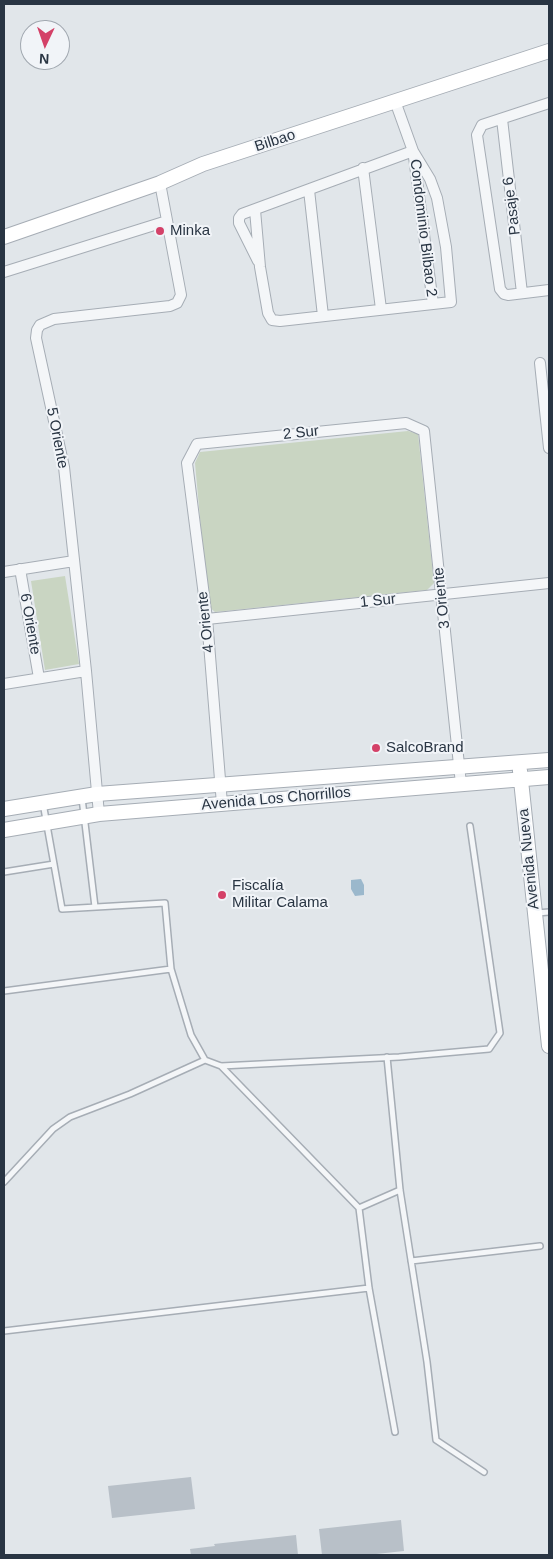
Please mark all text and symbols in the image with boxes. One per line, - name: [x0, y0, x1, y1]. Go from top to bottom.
- north arrow: [20, 20, 70, 70]
- text: N: [39, 51, 50, 67]
- street label: Bilbao: [252, 126, 298, 156]
- street label: Condominio Bilbao 2: [406, 158, 440, 298]
- street label: Pasaje 6: [500, 176, 524, 236]
- place label: Minka: [170, 222, 210, 240]
- marker: Minka: [154, 225, 166, 237]
- street label: 5 Oriente: [42, 406, 72, 470]
- street label: 2 Sur: [282, 422, 320, 444]
- street label: 3 Oriente: [430, 566, 454, 630]
- street label: 4 Oriente: [194, 590, 218, 654]
- street label: 1 Sur: [359, 590, 397, 612]
- street label: 6 Oriente: [16, 592, 44, 656]
- place label: SalcoBrand: [386, 739, 464, 757]
- marker: SalcoBrand: [370, 742, 382, 754]
- street label: Avenida Los Chorrillos: [201, 784, 351, 814]
- street label: Avenida Nueva: [515, 808, 543, 910]
- place label: Fiscalía Militar Calama: [232, 877, 328, 912]
- marker: Fiscalía Militar Calama: [216, 889, 228, 901]

